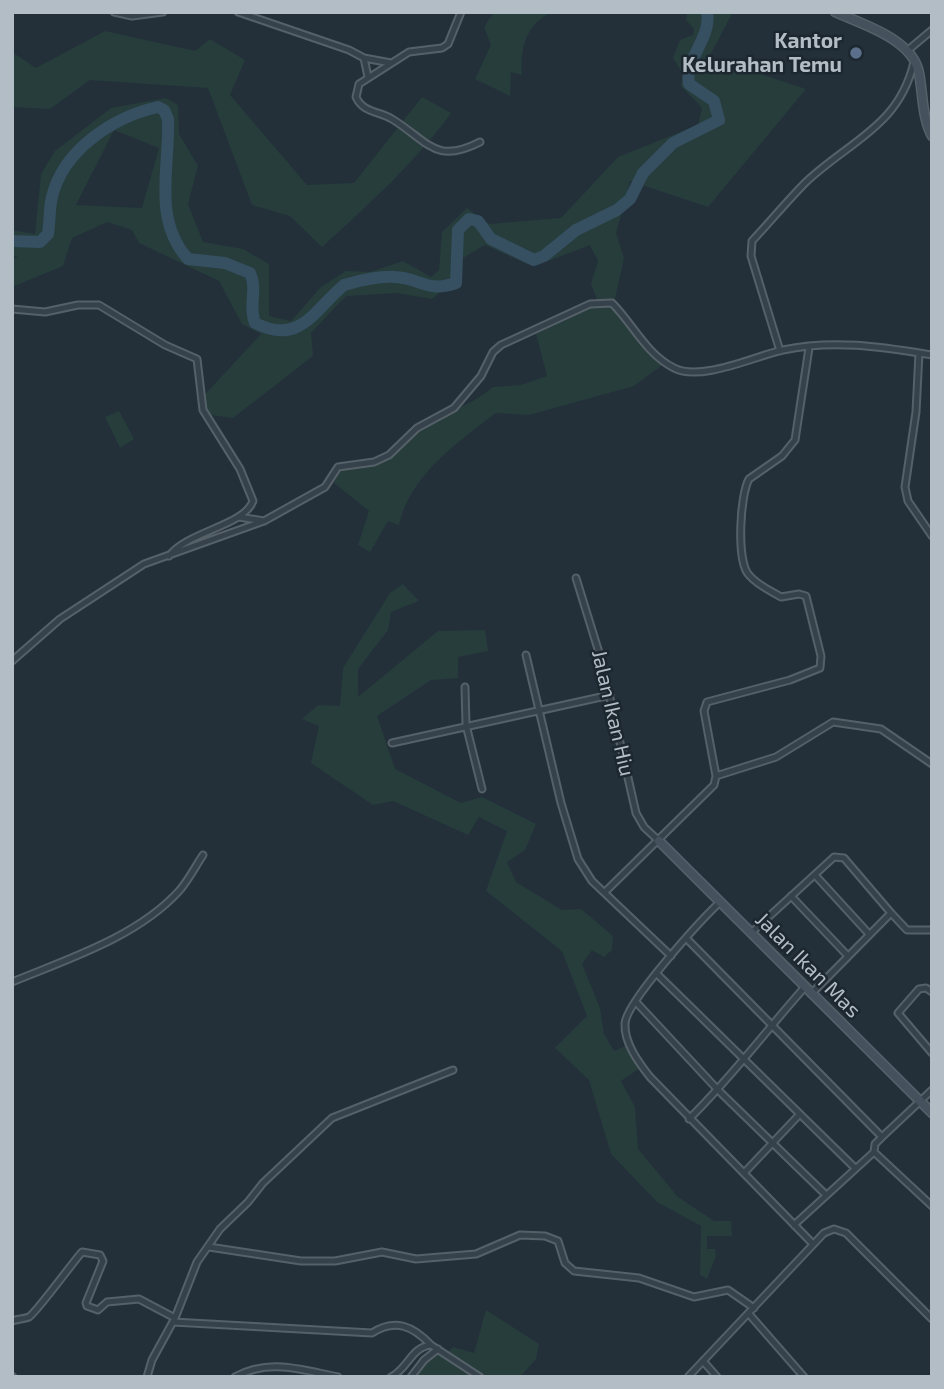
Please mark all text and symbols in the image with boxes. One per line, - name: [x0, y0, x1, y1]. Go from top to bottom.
- place label: Kantor Kelurahan Temu: [682, 28, 842, 78]
- marker: Kantor Kelurahan Temu: [848, 45, 864, 61]
- street label: Jalan Ikan Hiu: [586, 647, 640, 779]
- street label: Jalan Ikan Mas: [750, 907, 866, 1023]

